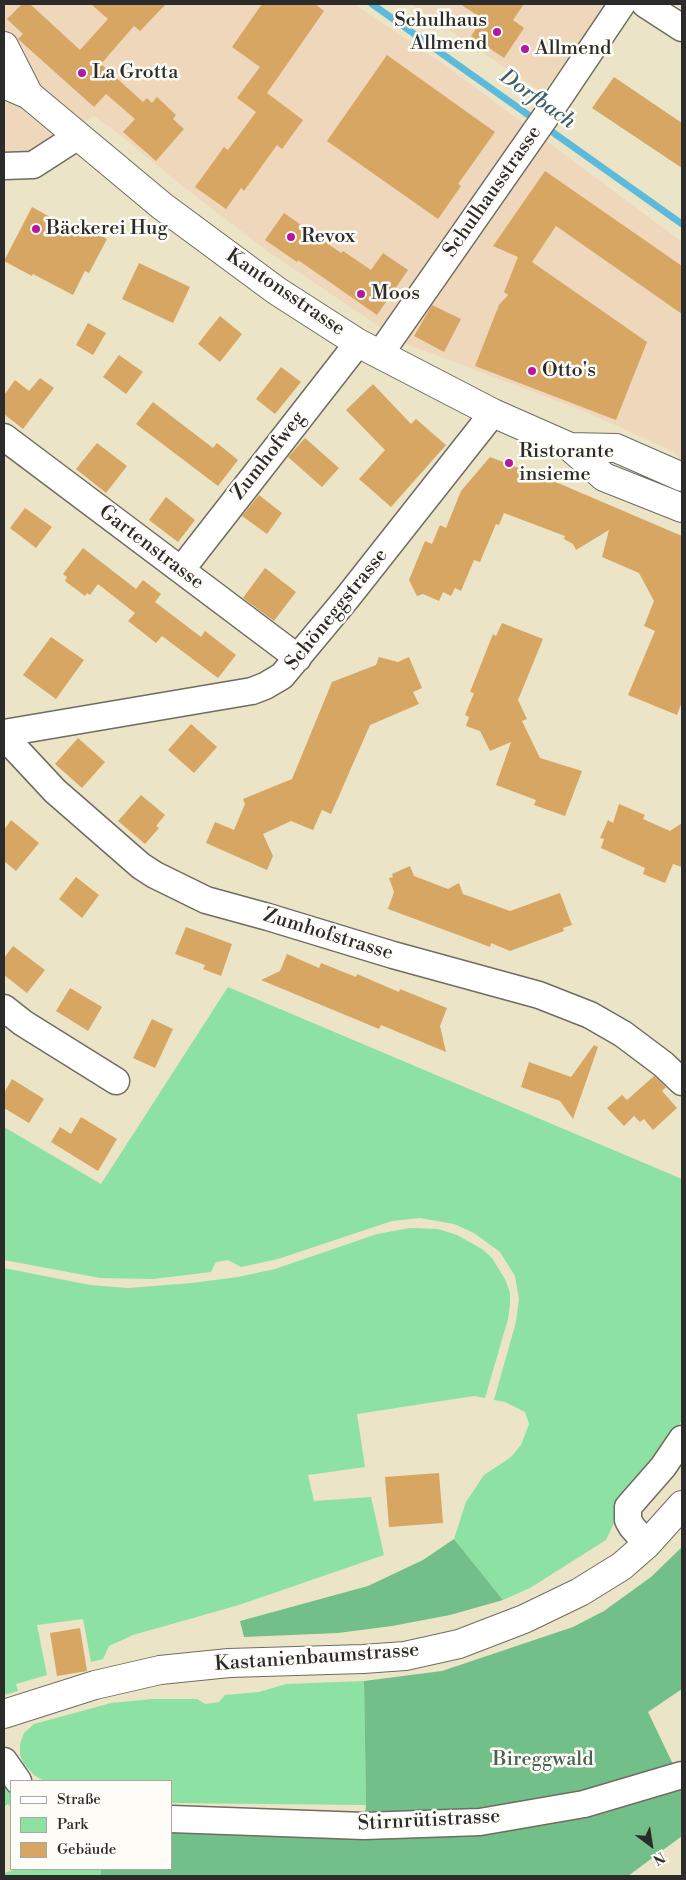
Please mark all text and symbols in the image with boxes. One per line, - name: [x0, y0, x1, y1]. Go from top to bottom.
- place label: Schulhaus Allmend: [394, 9, 487, 56]
- marker: Schulhaus Allmend: [491, 26, 503, 38]
- place label: Allmend: [535, 37, 611, 61]
- marker: Allmend: [519, 43, 531, 55]
- place label: La Grotta: [92, 61, 178, 85]
- water label: Dorfbach: [494, 65, 580, 135]
- marker: La Grotta: [76, 67, 88, 79]
- street label: Schulhausstrasse: [439, 122, 547, 262]
- place label: Bäckerei Hug: [46, 217, 168, 241]
- marker: Bäckerei Hug: [30, 223, 42, 235]
- place label: Revox: [301, 225, 355, 249]
- marker: Revox: [285, 231, 297, 243]
- street label: Kantonsstrasse: [221, 244, 349, 342]
- place label: Moos: [371, 282, 420, 306]
- marker: Moos: [355, 288, 367, 300]
- place label: Otto's: [542, 359, 596, 383]
- marker: Otto's: [526, 365, 538, 377]
- street label: Zumhofweg: [227, 407, 311, 505]
- place label: Ristorante insieme: [519, 440, 614, 487]
- marker: Ristorante insieme: [503, 457, 515, 469]
- street label: Gartenstrasse: [94, 501, 208, 595]
- street label: Schöneggstrasse: [281, 544, 393, 676]
- street label: Zumhofstrasse: [260, 904, 396, 966]
- street label: Kastanienbaumstrasse: [214, 1639, 420, 1677]
- park label: Bireggwald: [492, 1748, 594, 1772]
- legend: [10, 1780, 172, 1870]
- text: Straße: [57, 1790, 101, 1809]
- street label: Stirnrütistrasse: [357, 1805, 501, 1837]
- text: Park: [57, 1815, 88, 1834]
- north arrow: [626, 1820, 676, 1870]
- text: Gebäude: [57, 1840, 116, 1859]
- text: N: [649, 1847, 668, 1868]

